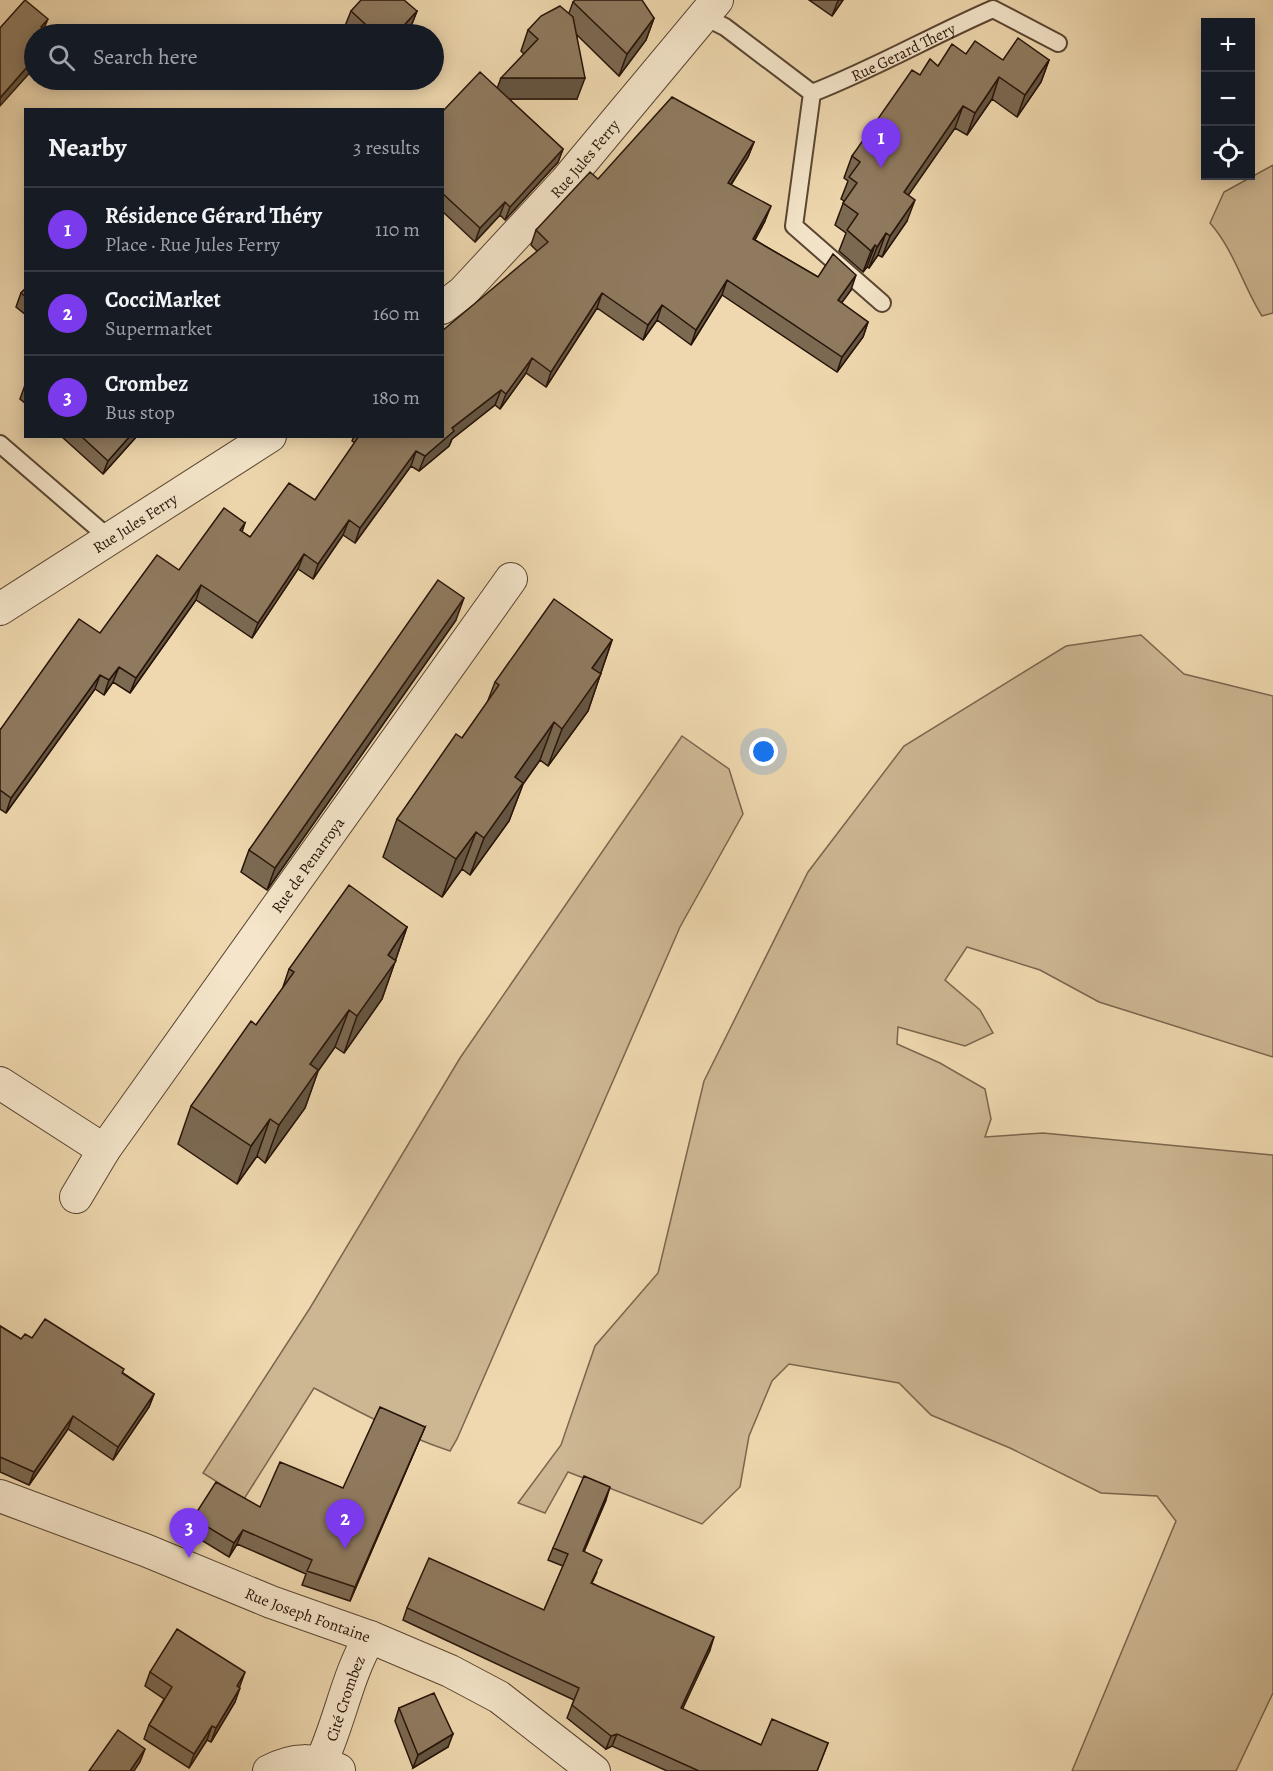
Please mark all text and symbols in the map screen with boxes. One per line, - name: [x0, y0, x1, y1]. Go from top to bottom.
- street label: Rue Gerard Thery: [848, 17, 960, 87]
- map controls: [1201, 18, 1255, 180]
- button: +: [1201, 18, 1255, 72]
- search box: [24, 24, 444, 90]
- icon: search: [45, 41, 78, 74]
- text: Search here: [93, 42, 198, 72]
- button: −: [1201, 72, 1255, 126]
- street label: Rue Jules Ferry: [546, 114, 625, 203]
- pin: 1: [862, 118, 900, 168]
- button: locate: [1201, 126, 1255, 180]
- text: Nearby: [48, 130, 127, 165]
- text: 3 results: [353, 134, 420, 161]
- text: Résidence Gérard Théry: [105, 201, 322, 231]
- text: 1: [64, 216, 71, 243]
- text: 110 m: [375, 216, 420, 243]
- text: Place · Rue Jules Ferry: [105, 231, 280, 258]
- text: CocciMarket: [105, 285, 221, 315]
- text: 2: [63, 300, 72, 327]
- text: 160 m: [373, 300, 420, 327]
- text: Supermarket: [105, 315, 212, 342]
- text: Crombez: [105, 369, 188, 399]
- text: 3: [63, 384, 72, 411]
- text: 180 m: [372, 384, 420, 411]
- text: Bus stop: [105, 399, 175, 426]
- street label: Rue Jules Ferry: [89, 488, 183, 559]
- your location: [749, 737, 778, 766]
- street label: Rue de Penarroya: [266, 813, 350, 918]
- pin: 2: [326, 1500, 364, 1549]
- pin: 3: [170, 1508, 208, 1558]
- street label: Rue Joseph Fontaine: [241, 1582, 373, 1648]
- street label: Cité Crombez: [321, 1652, 371, 1745]

